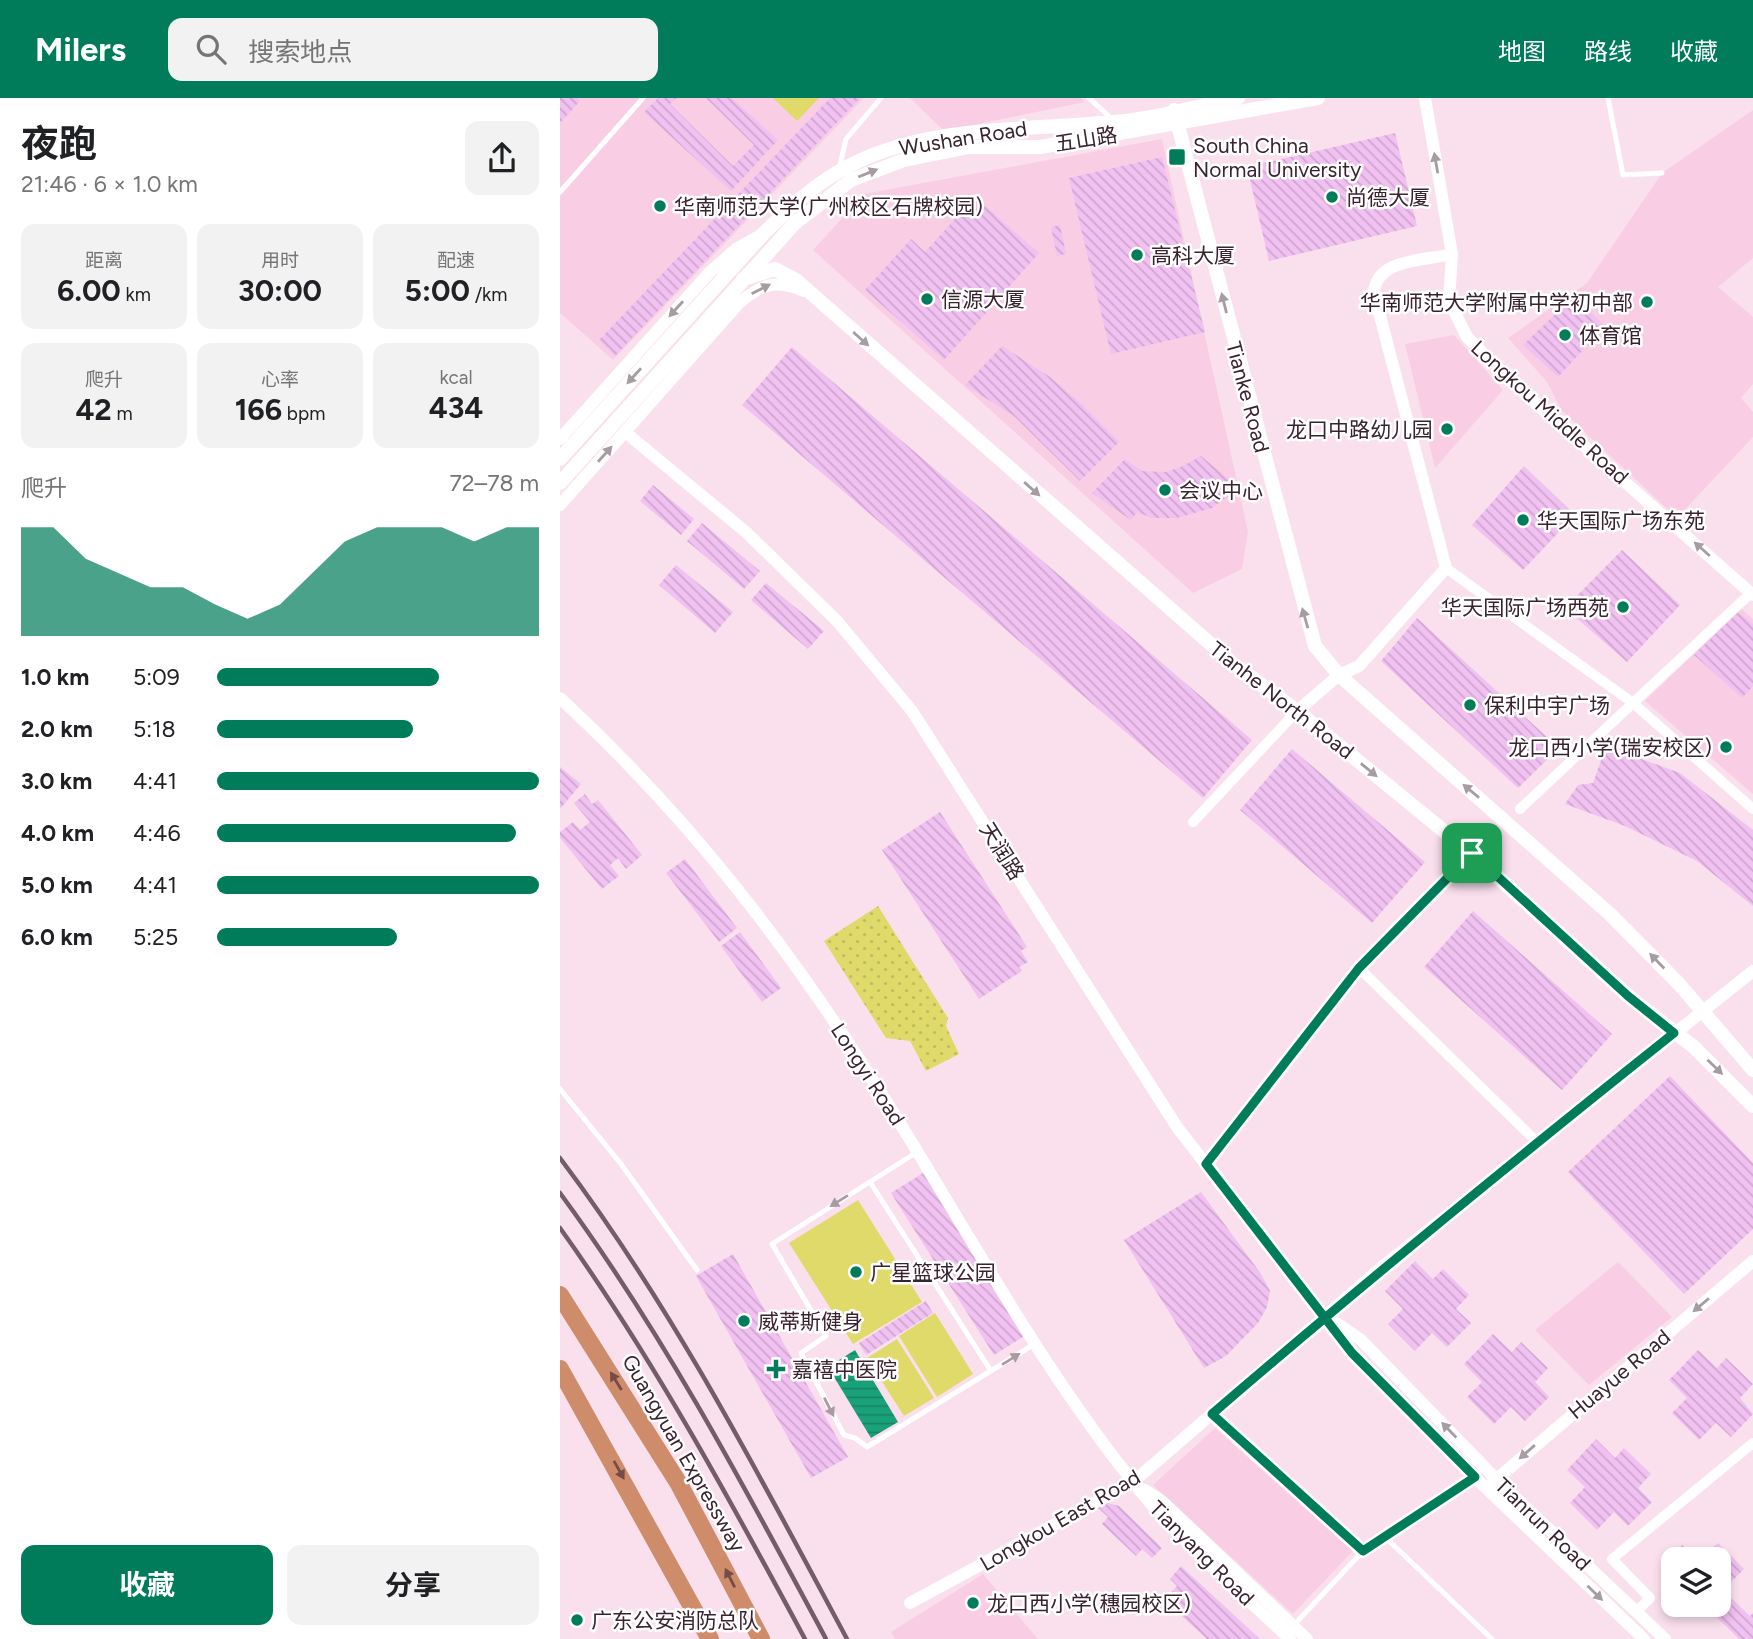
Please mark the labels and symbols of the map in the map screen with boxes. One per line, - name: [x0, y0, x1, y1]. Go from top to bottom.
- street label: Wushan Road: [897, 116, 1029, 160]
- street label: 五山路: [1053, 122, 1119, 156]
- place label: South China Normal University: [1193, 133, 1361, 182]
- marker: South China Normal University: [1167, 147, 1187, 167]
- one-way arrow: [1431, 152, 1442, 174]
- one-way arrow: [858, 167, 878, 179]
- place label: 尚德大厦: [1346, 185, 1430, 210]
- marker: 尚德大厦: [1324, 189, 1340, 205]
- place label: 华南师范大学(广州校区石牌校园): [674, 194, 983, 219]
- marker: 华南师范大学(广州校区石牌校园): [652, 198, 668, 214]
- place label: 高科大厦: [1151, 243, 1235, 268]
- marker: 高科大厦: [1129, 247, 1145, 263]
- one-way arrow: [750, 283, 771, 295]
- place label: 信源大厦: [941, 287, 1025, 312]
- place label: 华南师范大学附属中学初中部: [1360, 290, 1633, 315]
- marker: 信源大厦: [919, 291, 935, 307]
- one-way arrow: [1218, 291, 1229, 313]
- marker: 华南师范大学附属中学初中部: [1639, 294, 1655, 310]
- one-way arrow: [669, 300, 685, 317]
- place label: 体育馆: [1579, 323, 1642, 348]
- marker: 体育馆: [1557, 327, 1573, 343]
- one-way arrow: [853, 330, 870, 346]
- street label: Longkou Middle Road: [1466, 335, 1634, 489]
- street label: Tianke Road: [1221, 339, 1275, 455]
- one-way arrow: [626, 367, 642, 385]
- place label: 龙口中路幼儿园: [1286, 417, 1433, 442]
- marker: 龙口中路幼儿园: [1439, 421, 1455, 437]
- one-way arrow: [597, 446, 613, 463]
- place label: 会议中心: [1179, 478, 1263, 503]
- one-way arrow: [1023, 481, 1041, 497]
- marker: 会议中心: [1157, 482, 1173, 498]
- place label: 华天国际广场东苑: [1537, 508, 1705, 533]
- marker: 华天国际广场东苑: [1515, 512, 1531, 528]
- one-way arrow: [1693, 541, 1711, 557]
- place label: 华天国际广场西苑: [1441, 595, 1609, 620]
- marker: 华天国际广场西苑: [1615, 599, 1631, 615]
- one-way arrow: [1300, 607, 1310, 628]
- street label: Tianhe North Road: [1205, 636, 1359, 764]
- place label: 保利中宇广场: [1484, 693, 1610, 718]
- marker: 保利中宇广场: [1462, 697, 1478, 713]
- place label: 龙口西小学(瑞安校区): [1508, 735, 1712, 760]
- marker: 龙口西小学(瑞安校区): [1718, 739, 1734, 755]
- one-way arrow: [1361, 762, 1378, 777]
- one-way arrow: [1462, 783, 1480, 799]
- street label: 天润路: [975, 818, 1029, 884]
- pin: [1442, 823, 1502, 883]
- one-way arrow: [1649, 953, 1665, 970]
- street label: Longyi Road: [826, 1018, 910, 1130]
- one-way arrow: [1706, 1059, 1723, 1075]
- one-way arrow: [829, 1195, 849, 1208]
- place label: 广星篮球公园: [870, 1260, 996, 1285]
- marker: 广星篮球公园: [848, 1264, 864, 1280]
- one-way arrow: [1692, 1297, 1710, 1312]
- place label: 威蒂斯健身: [758, 1309, 863, 1334]
- marker: 威蒂斯健身: [736, 1313, 752, 1329]
- street label: Huayue Road: [1563, 1324, 1675, 1424]
- street label: Guangyuan Expressway: [617, 1350, 751, 1556]
- one-way arrow: [1001, 1352, 1020, 1365]
- place label: 嘉禧中医院: [792, 1357, 897, 1382]
- marker: 嘉禧中医院: [766, 1359, 786, 1379]
- one-way arrow: [610, 1372, 623, 1391]
- one-way arrow: [823, 1397, 834, 1417]
- one-way arrow: [1441, 1422, 1457, 1439]
- one-way arrow: [1519, 1444, 1536, 1459]
- one-way arrow: [613, 1461, 625, 1480]
- street label: Longkou East Road: [976, 1464, 1144, 1576]
- street label: Tianrun Road: [1490, 1472, 1596, 1576]
- street label: Tianyang Road: [1144, 1495, 1260, 1611]
- one-way arrow: [725, 1568, 736, 1588]
- one-way arrow: [1586, 1584, 1603, 1600]
- place label: 龙口西小学(穗园校区): [987, 1591, 1191, 1616]
- marker: 龙口西小学(穗园校区): [965, 1595, 981, 1611]
- place label: 广东公安消防总队: [591, 1608, 759, 1633]
- marker: 广东公安消防总队: [569, 1612, 585, 1628]

